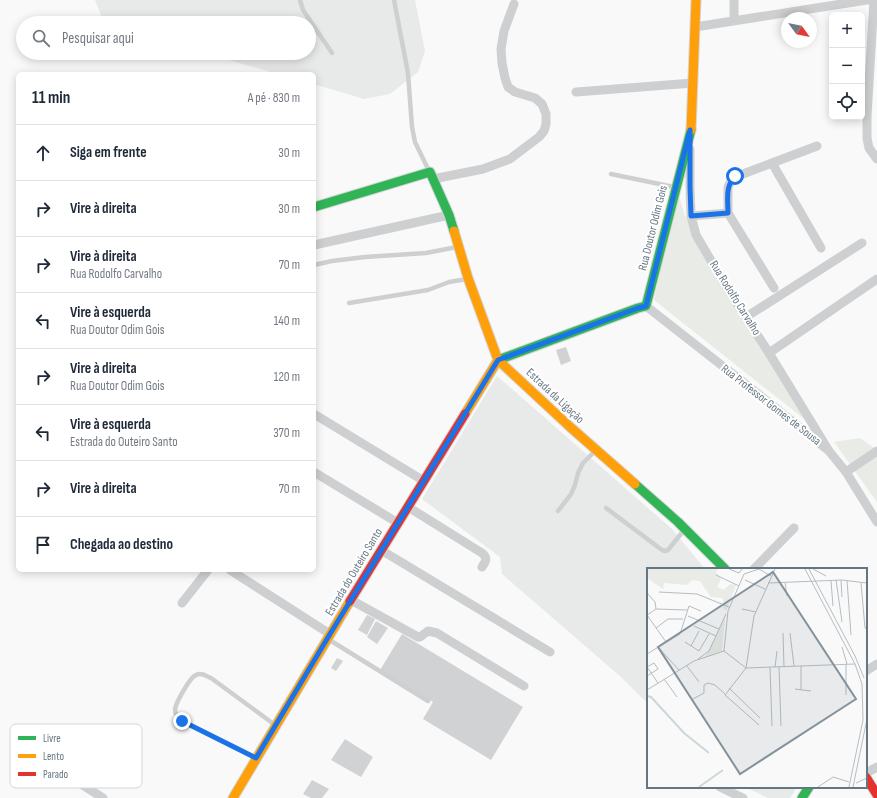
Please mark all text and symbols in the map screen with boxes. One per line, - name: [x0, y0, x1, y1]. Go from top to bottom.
- north arrow: [781, 12, 817, 48]
- map controls: [829, 12, 865, 120]
- button: +: [829, 12, 865, 48]
- search box: [16, 16, 316, 60]
- icon: search: [30, 27, 52, 49]
- text: Pesquisar aqui: [62, 29, 134, 48]
- button: −: [829, 48, 865, 84]
- button: locate: [829, 84, 865, 120]
- text: 11 min: [32, 88, 70, 108]
- text: A pé · 830 m: [248, 90, 300, 106]
- icon: ahead: [32, 142, 54, 164]
- text: Siga em frente: [70, 143, 147, 162]
- text: 30 m: [278, 145, 300, 161]
- route start: [726, 167, 744, 185]
- street label: Rua Doutor Odim Gois: [635, 184, 671, 272]
- icon: right: [32, 198, 54, 220]
- text: Vire à direita: [70, 199, 137, 218]
- text: 30 m: [278, 201, 300, 217]
- text: Vire à direita: [70, 247, 137, 266]
- icon: right: [32, 254, 54, 276]
- text: 70 m: [279, 257, 300, 273]
- street label: Rua Rodolfo Carvalho: [706, 258, 764, 338]
- text: Rua Rodolfo Carvalho: [70, 266, 162, 282]
- text: Vire à esquerda: [70, 303, 151, 322]
- icon: left: [32, 310, 54, 332]
- text: 140 m: [274, 313, 300, 329]
- text: Rua Doutor Odim Gois: [70, 322, 164, 338]
- text: Vire à direita: [70, 359, 137, 378]
- street label: Rua Professor Gomes de Sousa: [718, 361, 824, 449]
- street label: Estrada da Ligação: [523, 365, 587, 427]
- icon: right: [32, 366, 54, 388]
- text: 120 m: [274, 369, 300, 385]
- text: Rua Doutor Odim Gois: [70, 378, 164, 394]
- text: Vire à esquerda: [70, 415, 151, 434]
- icon: left: [32, 422, 54, 444]
- text: 370 m: [273, 425, 300, 441]
- text: Estrada do Outeiro Santo: [70, 434, 178, 450]
- icon: right: [32, 478, 54, 500]
- text: Vire à direita: [70, 479, 137, 498]
- text: 70 m: [279, 481, 300, 497]
- street label: Estrada do Outeiro Santo: [322, 526, 386, 618]
- icon: arrive: [32, 534, 54, 556]
- text: Chegada ao destino: [70, 535, 173, 554]
- inset map: [647, 568, 867, 788]
- route end: [173, 712, 191, 730]
- legend: [10, 724, 142, 788]
- text: Livre: [43, 732, 61, 745]
- text: Lento: [43, 750, 64, 763]
- text: Parado: [43, 768, 69, 781]

